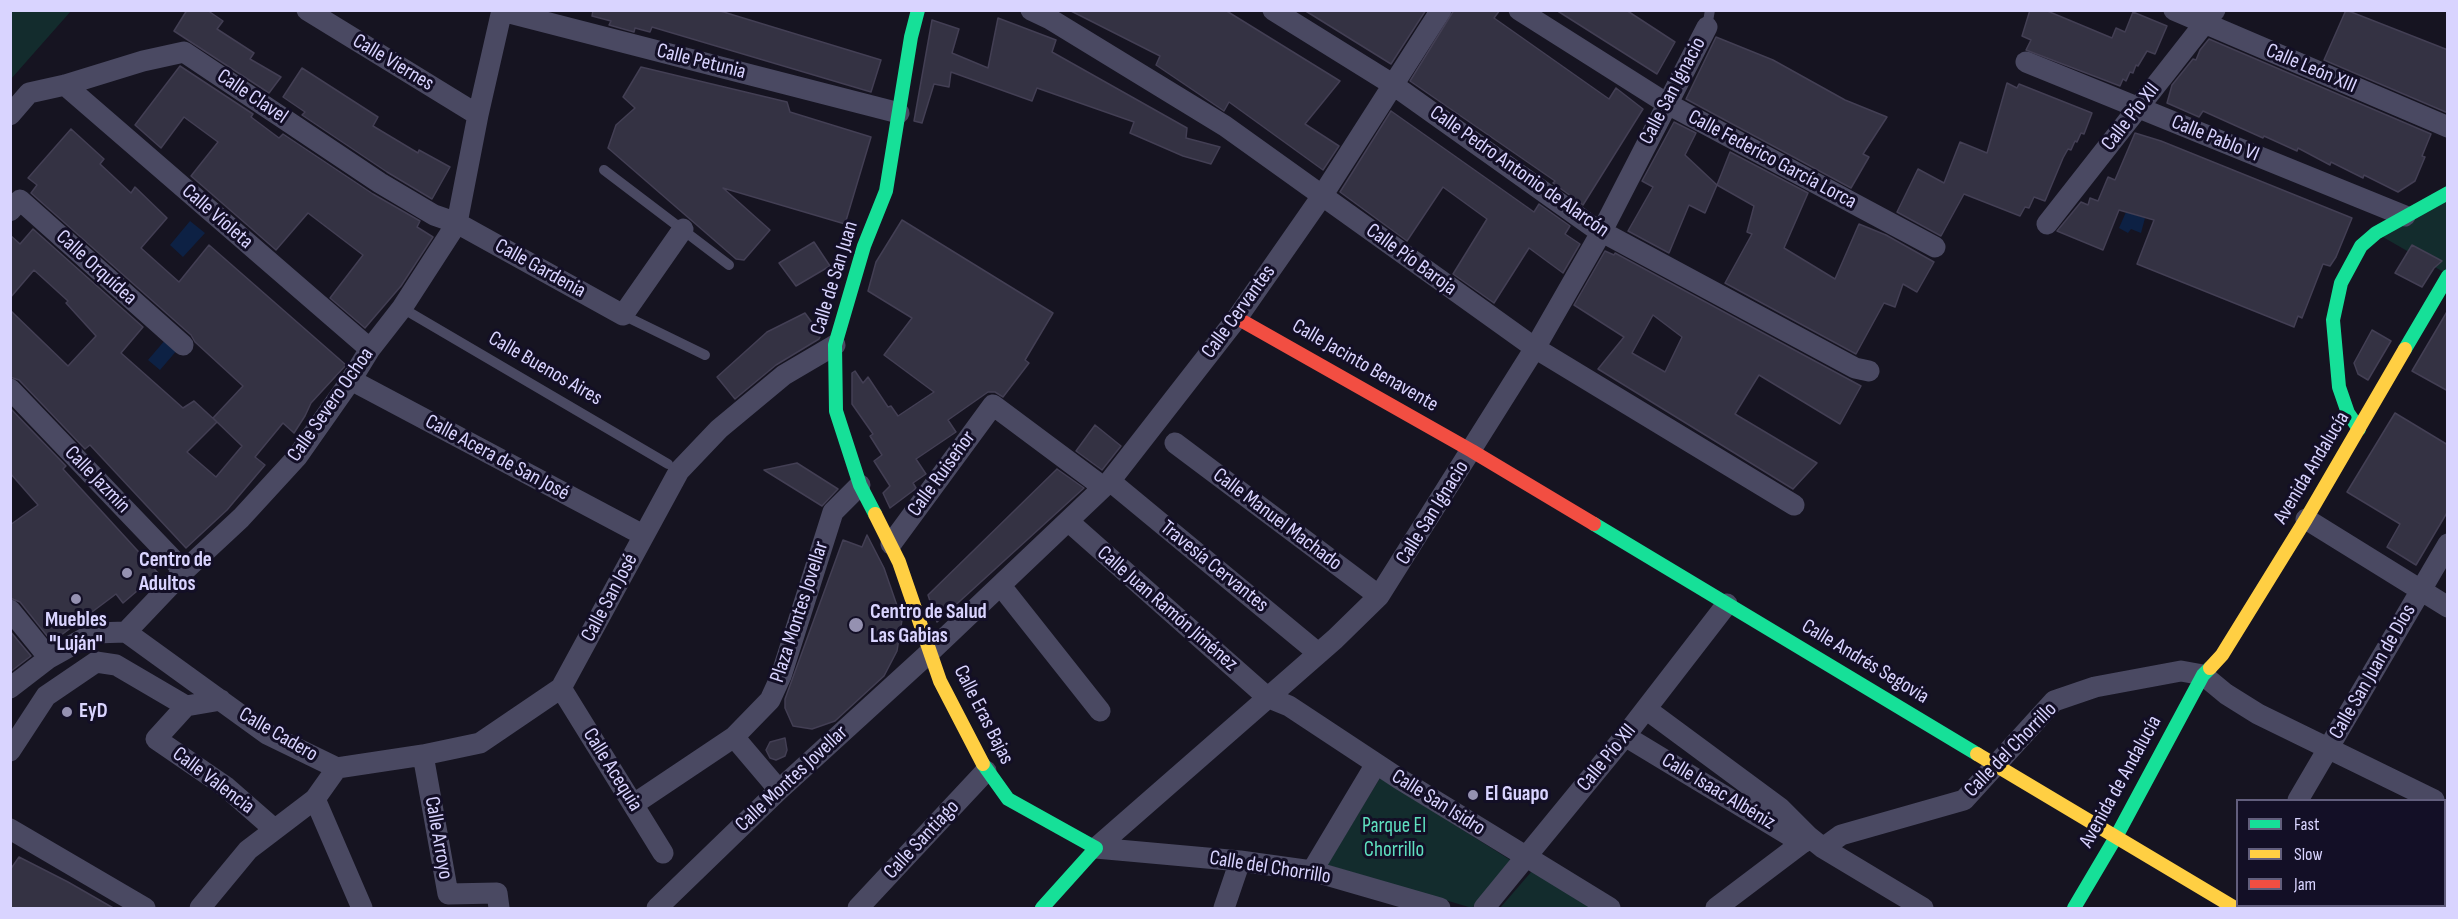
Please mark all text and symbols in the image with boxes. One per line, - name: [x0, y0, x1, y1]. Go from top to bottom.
- street label: Calle Viernes: [348, 29, 438, 97]
- street label: Calle San Ignacio: [1634, 33, 1712, 149]
- street label: Calle Petunia: [654, 39, 748, 85]
- street label: Calle León XIII: [2262, 39, 2360, 99]
- street label: Calle Clavel: [212, 64, 292, 130]
- street label: Calle Pío XII: [2097, 78, 2165, 156]
- street label: Calle Pedro Antonio de Alarcón: [1424, 101, 1614, 243]
- street label: Calle Federico García Lorca: [1683, 105, 1861, 215]
- street label: Calle Pablo VI: [2167, 110, 2263, 168]
- street label: Calle Violeta: [176, 179, 258, 255]
- street label: Calle de San Juan: [806, 218, 864, 338]
- street label: Calle Pío Baroja: [1361, 219, 1461, 301]
- street label: Calle Orquídea: [50, 225, 142, 311]
- street label: Calle Gardenia: [490, 234, 590, 304]
- street label: Calle Cervantes: [1197, 260, 1281, 364]
- street label: Calle Jacinto Benavente: [1287, 314, 1443, 418]
- street label: Calle Buenos Aires: [484, 326, 606, 412]
- street label: Calle Severo Ochoa: [282, 343, 380, 467]
- street label: Avenida Andalucía: [2269, 407, 2355, 529]
- street label: Calle Acera de San José: [421, 409, 573, 507]
- street label: Calle Ruiseñor: [903, 426, 981, 522]
- street label: Calle Jazmín: [59, 441, 135, 519]
- street label: Calle San Ignacio: [1391, 456, 1475, 570]
- street label: Calle Manuel Machado: [1208, 463, 1346, 577]
- street label: Travesía Cervantes: [1155, 516, 1273, 618]
- street label: Plaza Montes Jovellar: [765, 538, 835, 686]
- street label: Calle Juan Ramón Jiménez: [1092, 541, 1242, 677]
- place label: Centro de Adultos: [139, 548, 212, 598]
- street label: Calle San José: [576, 550, 644, 646]
- marker: Centro de Adultos: [120, 566, 134, 580]
- marker: Muebles "Luján": [69, 592, 83, 606]
- place label: Centro de Salud Las Gabias: [870, 600, 987, 650]
- street label: Calle San Juan de Dios: [2324, 600, 2422, 744]
- place label: Muebles "Luján": [45, 608, 107, 658]
- street label: Calle Andrés Segovia: [1797, 614, 1933, 710]
- marker: Centro de Salud Las Gabias: [847, 616, 865, 634]
- street label: Calle Eras Bajas: [947, 661, 1019, 769]
- street label: Calle del Chorrillo: [1959, 697, 2063, 803]
- place label: EyD: [79, 699, 108, 725]
- street label: Calle Cadero: [234, 702, 322, 768]
- marker: EyD: [60, 705, 74, 719]
- street label: Avenida de Andalucía: [2074, 712, 2168, 852]
- street label: Calle Pío XII: [1572, 719, 1642, 797]
- street label: Calle Montes Jovellar: [731, 720, 853, 838]
- street label: Calle Acequia: [577, 724, 647, 816]
- street label: Calle Valencia: [167, 742, 259, 820]
- street label: Calle Isaac Albéniz: [1657, 748, 1779, 836]
- street label: Calle San Isidro: [1386, 764, 1490, 842]
- place label: El Guapo: [1485, 782, 1549, 808]
- marker: El Guapo: [1466, 788, 1480, 802]
- street label: Calle Arroyo: [418, 795, 458, 881]
- street label: Calle Santiago: [879, 795, 965, 885]
- legend: [2236, 799, 2446, 907]
- park label: Parque El Chorrillo: [1362, 814, 1426, 864]
- text: Fast: [2294, 814, 2319, 835]
- text: Slow: [2294, 844, 2323, 865]
- street label: Calle del Chorrillo: [1208, 846, 1332, 890]
- text: Jam: [2294, 874, 2316, 895]

